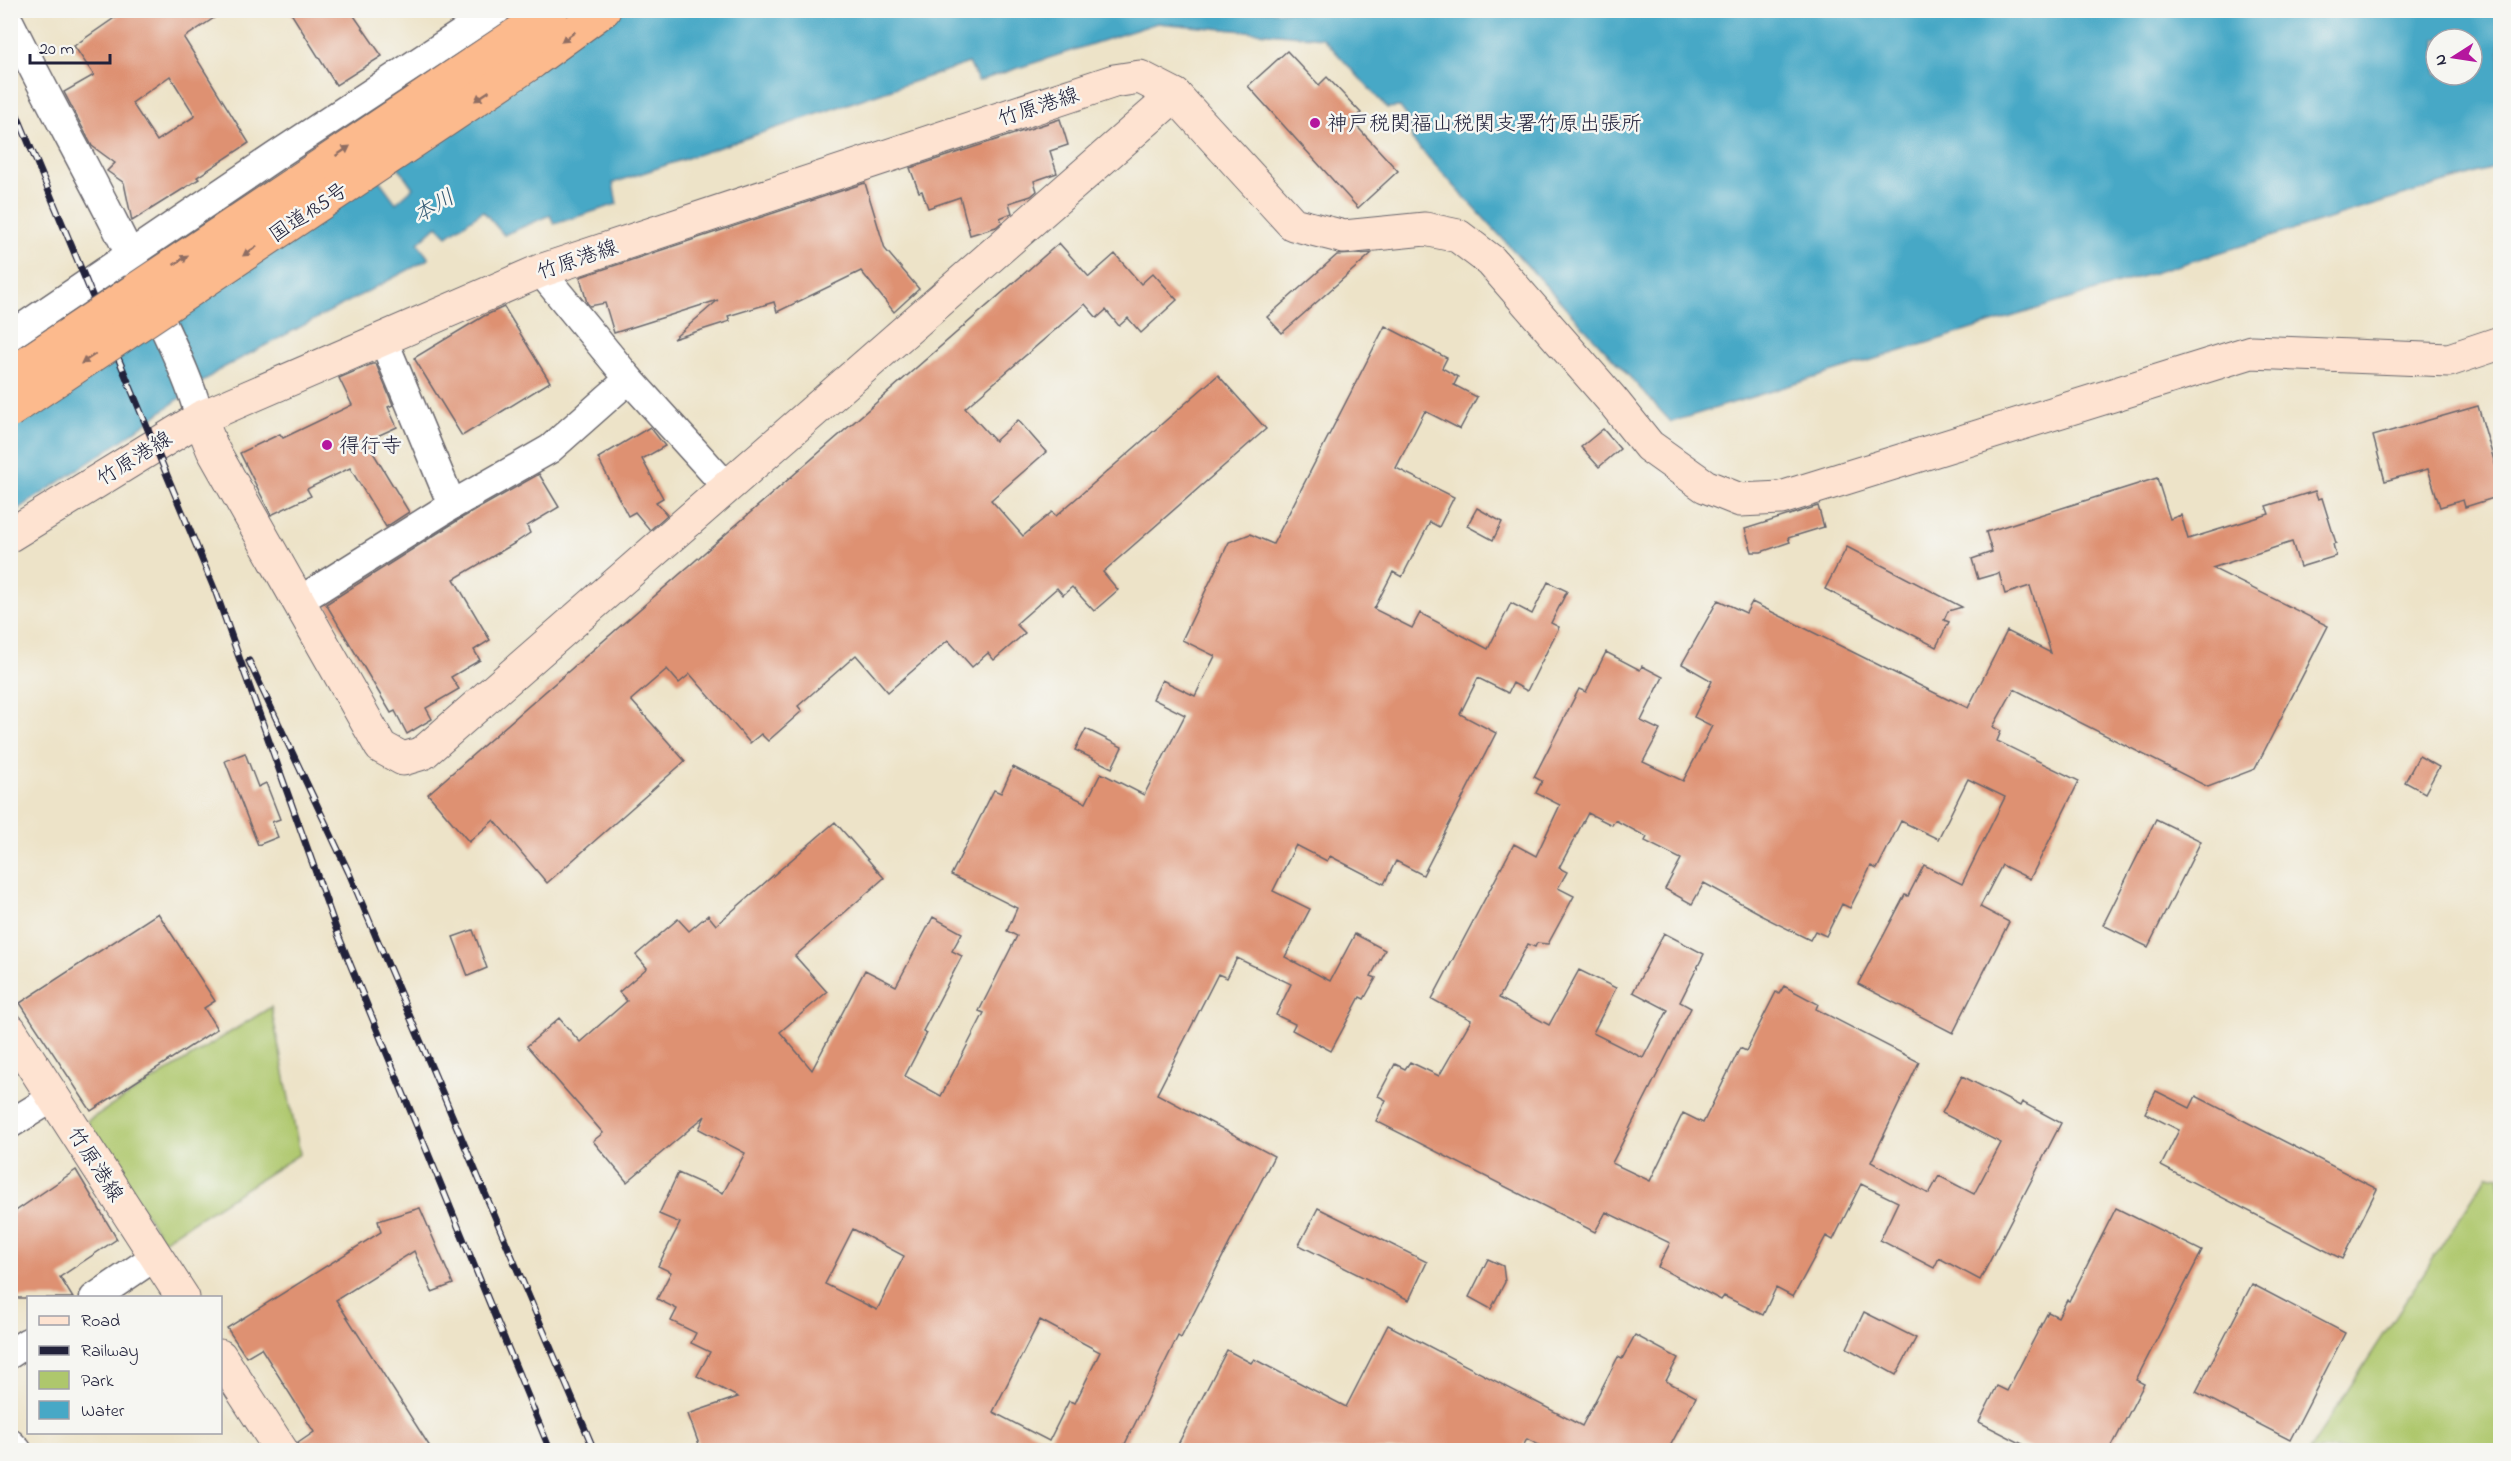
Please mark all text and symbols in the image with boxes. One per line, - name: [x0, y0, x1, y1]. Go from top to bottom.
- scale bar: [30, 27, 110, 65]
- north arrow: [2424, 27, 2484, 87]
- one-way arrow: [560, 31, 576, 43]
- text: 20 m: [39, 37, 74, 63]
- text: N: [2428, 52, 2454, 67]
- street label: 竹原港線: [994, 81, 1083, 135]
- one-way arrow: [475, 90, 491, 102]
- place label: 神戸税関福山税関支署竹原出張所: [1327, 110, 1642, 140]
- marker: 神戸税関福山税関支署竹原出張所: [1308, 116, 1322, 130]
- one-way arrow: [335, 146, 351, 157]
- street label: 国道185号: [264, 176, 355, 251]
- water label: 本川: [407, 183, 462, 232]
- street label: 竹原港線: [533, 233, 622, 289]
- one-way arrow: [243, 245, 259, 257]
- one-way arrow: [173, 254, 190, 265]
- one-way arrow: [81, 353, 97, 365]
- street label: 竹原港線: [91, 425, 179, 495]
- place label: 得行寺: [339, 432, 402, 462]
- marker: 得行寺: [320, 438, 334, 452]
- street label: 竹原港線: [59, 1122, 130, 1208]
- legend: [27, 1296, 222, 1434]
- text: Road: [81, 1309, 120, 1335]
- text: Railway: [81, 1339, 138, 1365]
- text: Park: [81, 1369, 114, 1395]
- text: Water: [81, 1399, 125, 1425]

